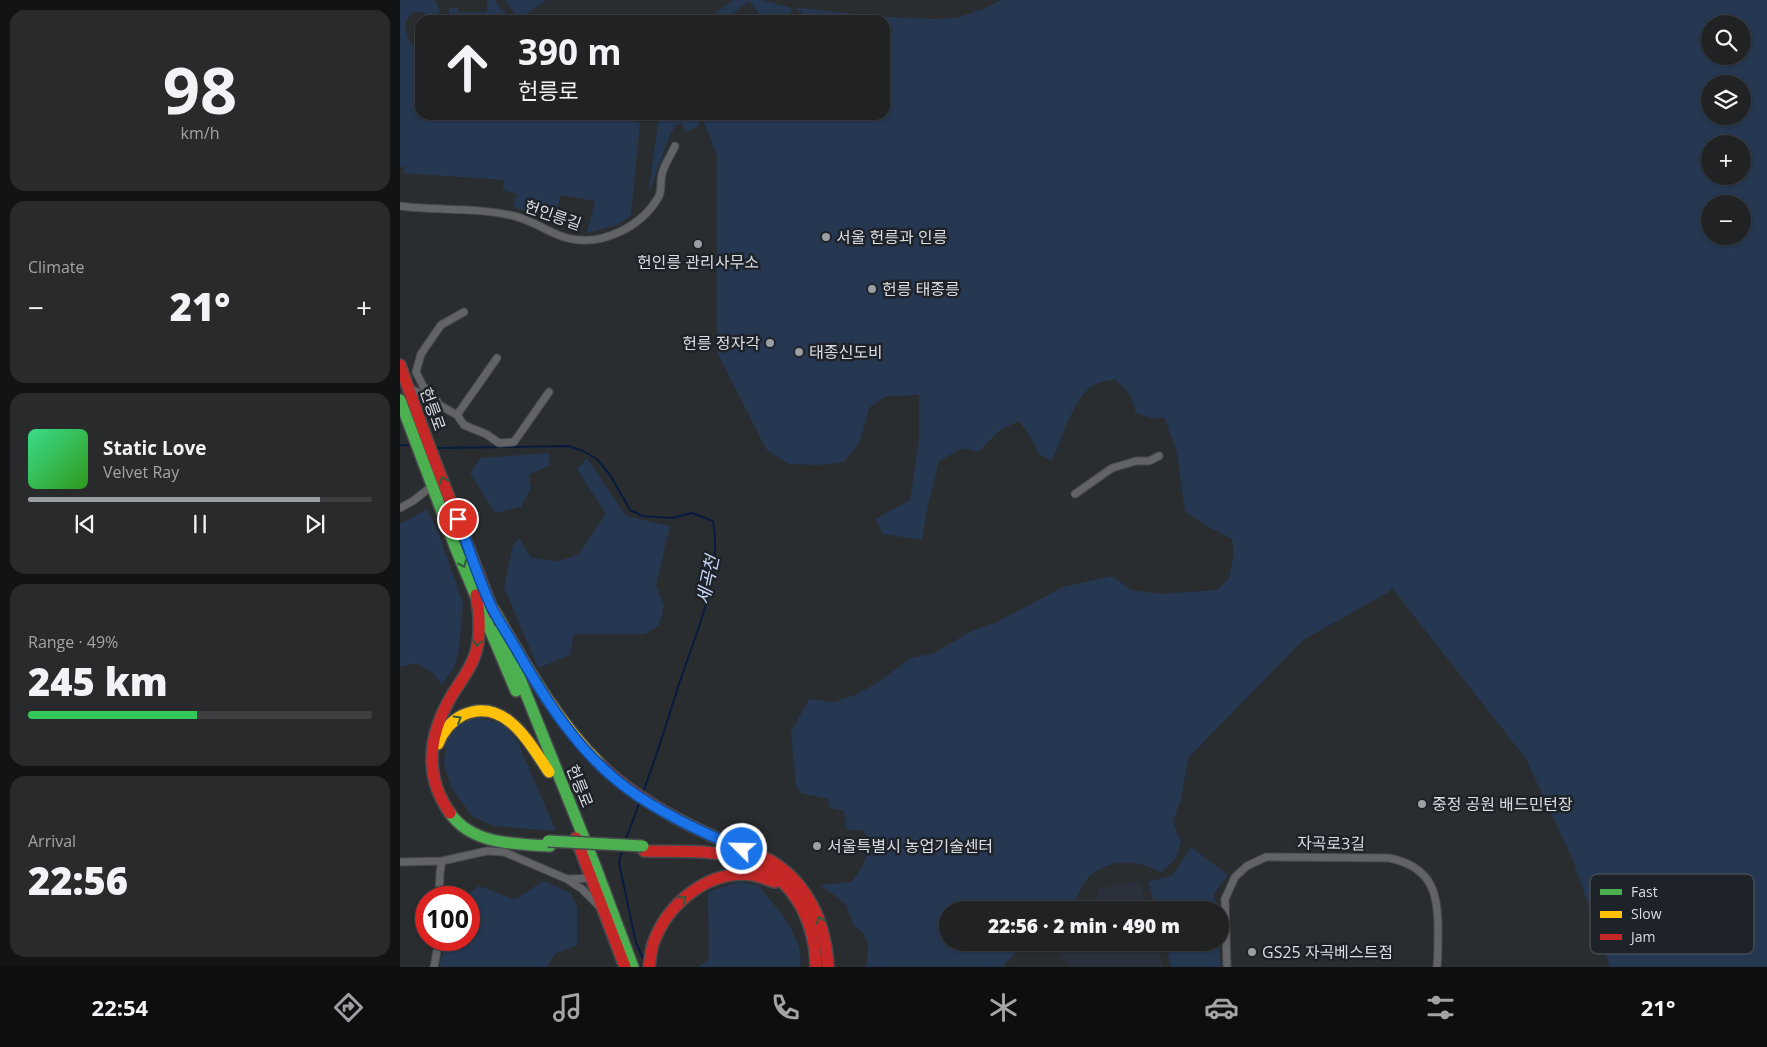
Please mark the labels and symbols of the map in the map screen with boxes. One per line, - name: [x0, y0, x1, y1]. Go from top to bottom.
- street label: 헌인릉길: [522, 195, 584, 235]
- place label: 서울 헌릉과 인릉: [836, 226, 947, 248]
- marker: 서울 헌릉과 인릉: [820, 231, 832, 243]
- marker: 헌인릉 관리사무소: [692, 238, 704, 250]
- place label: 헌인릉 관리사무소: [637, 251, 759, 273]
- place label: 헌릉 태종릉: [882, 278, 960, 300]
- marker: 헌릉 태종릉: [866, 283, 878, 295]
- place label: 헌릉 정자각: [682, 332, 760, 354]
- marker: 헌릉 정자각: [764, 337, 776, 349]
- place label: 태종신도비: [809, 341, 883, 363]
- marker: 태종신도비: [793, 346, 805, 358]
- street label: 헌릉로: [415, 384, 451, 434]
- one-way arrow: [438, 476, 449, 485]
- pin: [437, 498, 479, 540]
- water label: 세곡천: [690, 551, 724, 607]
- one-way arrow: [457, 560, 467, 568]
- one-way arrow: [473, 639, 483, 648]
- one-way arrow: [453, 715, 462, 725]
- street label: 헌릉로: [562, 761, 599, 811]
- place label: 중정 공원 배드민턴장: [1432, 793, 1573, 815]
- marker: 중정 공원 배드민턴장: [1416, 798, 1428, 810]
- position arrow: [715, 822, 767, 874]
- street label: 자곡로3길: [1297, 831, 1365, 855]
- place label: 서울특별시 농업기술센터: [827, 835, 993, 857]
- marker: 서울특별시 농업기술센터: [811, 840, 823, 852]
- legend: [1590, 874, 1754, 954]
- text: Fast: [1631, 882, 1658, 901]
- speed limit sign: 100: [415, 886, 480, 951]
- one-way arrow: [678, 895, 687, 904]
- text: Slow: [1631, 904, 1662, 923]
- one-way arrow: [816, 917, 826, 925]
- text: Jam: [1629, 927, 1656, 946]
- place label: GS25 자곡베스트점: [1262, 941, 1393, 963]
- marker: GS25 자곡베스트점: [1246, 946, 1258, 958]

